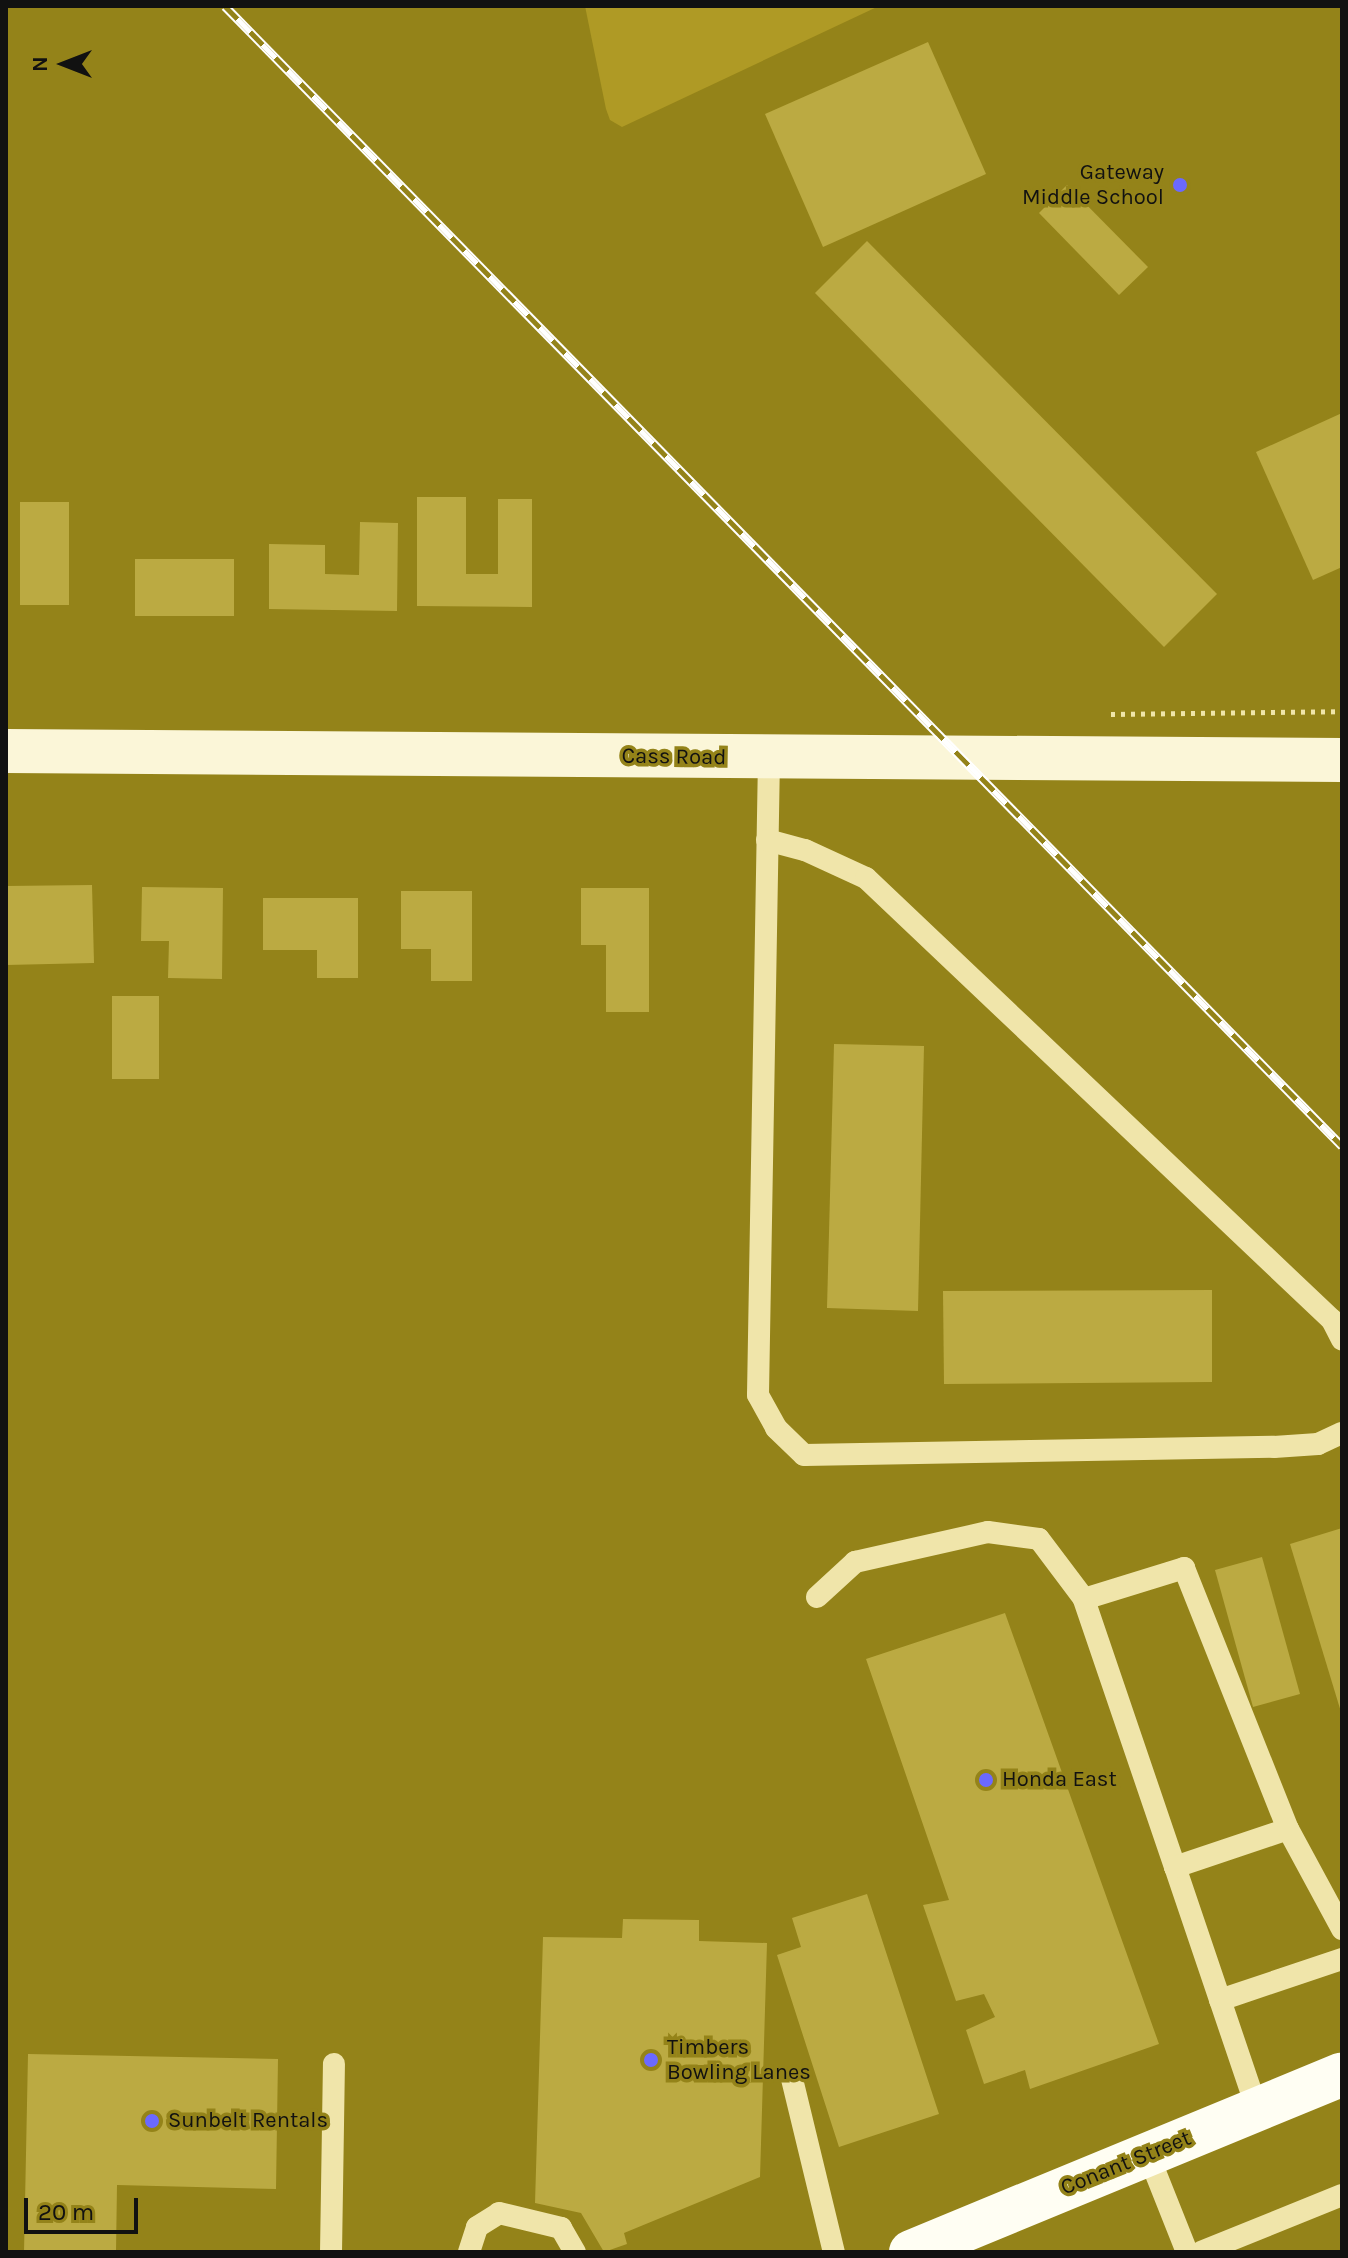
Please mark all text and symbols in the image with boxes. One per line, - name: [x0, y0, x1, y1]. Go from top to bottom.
- north arrow: [24, 24, 104, 104]
- text: N: [27, 56, 53, 72]
- place label: Gateway Middle School: [1022, 159, 1164, 210]
- marker: Gateway Middle School: [1171, 176, 1189, 194]
- street label: Cass Road: [621, 743, 727, 771]
- place label: Honda East: [1002, 1767, 1117, 1793]
- marker: Honda East: [977, 1771, 995, 1789]
- place label: Timbers Bowling Lanes: [667, 2034, 811, 2086]
- marker: Timbers Bowling Lanes: [642, 2051, 660, 2069]
- place label: Sunbelt Rentals: [168, 2108, 328, 2134]
- marker: Sunbelt Rentals: [143, 2112, 161, 2130]
- street label: Conant Street: [1057, 2125, 1195, 2201]
- scale bar: [28, 2182, 142, 2232]
- text: 20 m: [38, 2198, 94, 2226]

